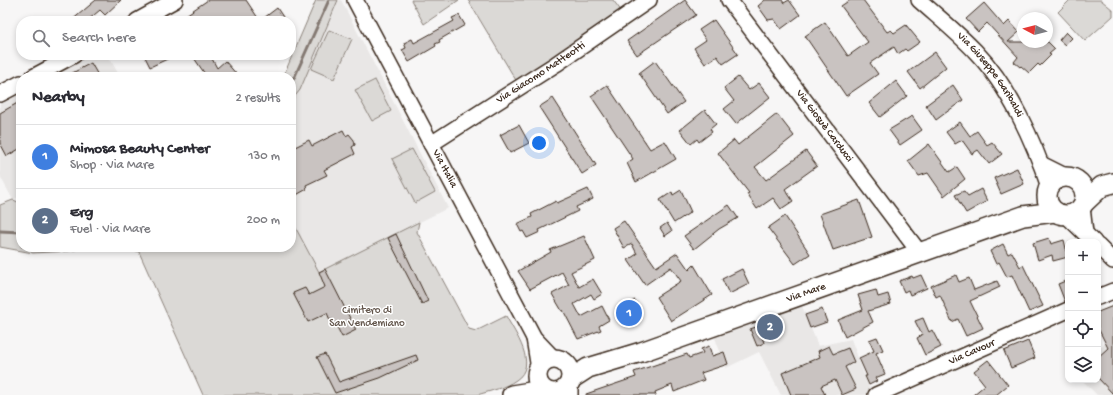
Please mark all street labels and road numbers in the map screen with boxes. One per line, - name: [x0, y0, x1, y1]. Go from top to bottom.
- street label: Via Giuseppe Garibaldi: [954, 30, 1025, 119]
- street label: Via Giacomo Matteotti: [494, 39, 588, 107]
- street label: Via Giosuè Carducci: [792, 87, 855, 165]
- street label: Via Italia: [429, 147, 460, 191]
- street label: Via Mare: [784, 281, 828, 306]
- street label: Via Cavour: [946, 337, 998, 368]

